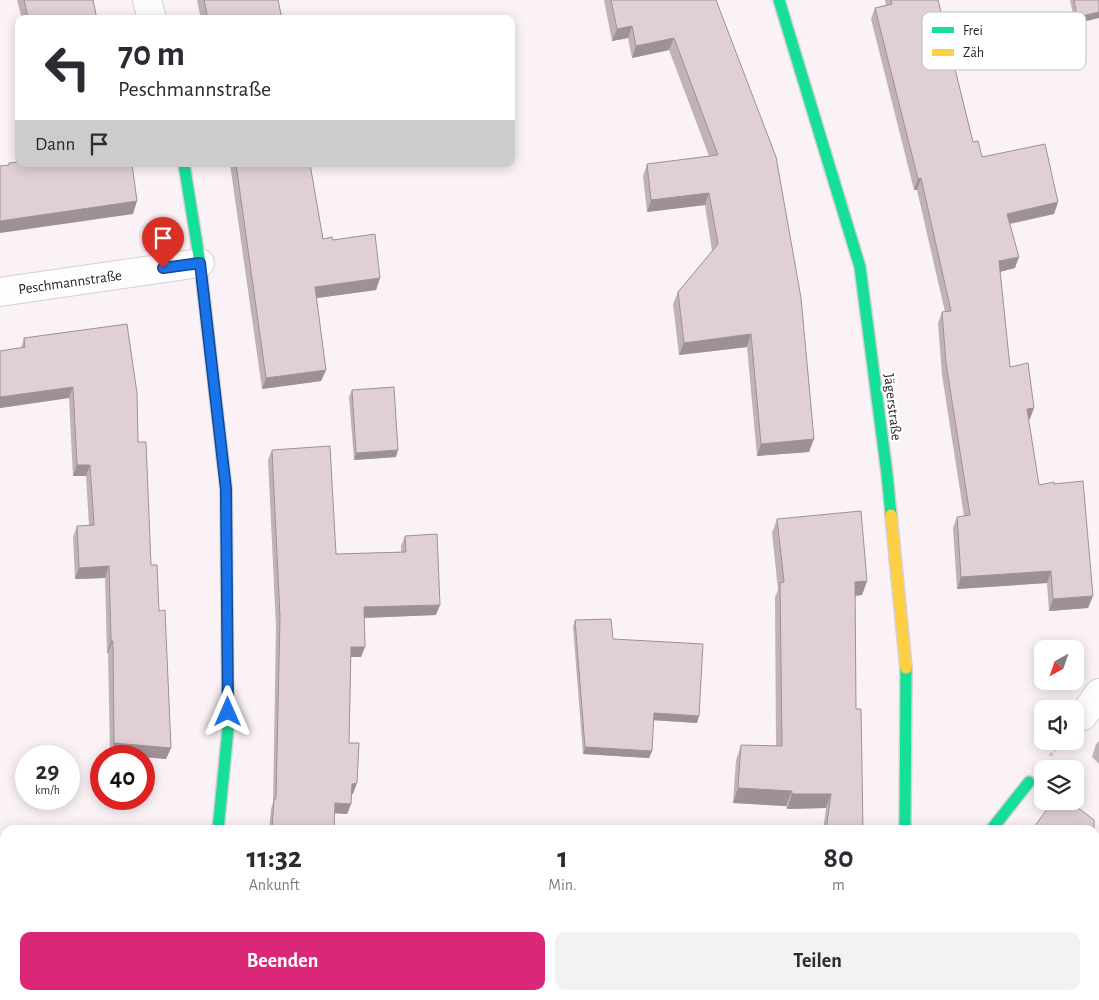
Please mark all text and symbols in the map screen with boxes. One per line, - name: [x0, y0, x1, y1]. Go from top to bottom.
- legend: [922, 12, 1086, 70]
- text: Frei: [963, 24, 983, 38]
- icon: left: [35, 35, 100, 100]
- text: 70 m: [118, 37, 185, 72]
- text: Zäh: [963, 46, 984, 60]
- text: Peschmannstraße: [118, 78, 271, 100]
- icon: arrive: [85, 130, 113, 158]
- text: Dann: [35, 135, 75, 154]
- pin: [142, 217, 184, 268]
- icon: arrive: [149, 224, 177, 252]
- street label: Peschmannstraße: [17, 268, 123, 297]
- street label: Jägerstraße: [881, 373, 904, 442]
- north arrow: [1034, 640, 1084, 690]
- map controls: [1034, 640, 1084, 810]
- position arrow: [201, 685, 253, 737]
- button: sound: [1034, 700, 1084, 750]
- speed limit sign: 40: [90, 745, 155, 810]
- text: 29: [36, 759, 59, 784]
- button: layers: [1034, 760, 1084, 810]
- text: km/h: [35, 784, 60, 796]
- text: 11:32: [246, 843, 302, 873]
- text: 1: [557, 843, 568, 873]
- text: 80: [823, 843, 854, 873]
- text: Ankunft: [249, 877, 300, 893]
- text: Min.: [548, 877, 577, 893]
- text: m: [832, 877, 845, 893]
- button: Beenden: [20, 932, 545, 990]
- button: Teilen: [555, 932, 1080, 990]

